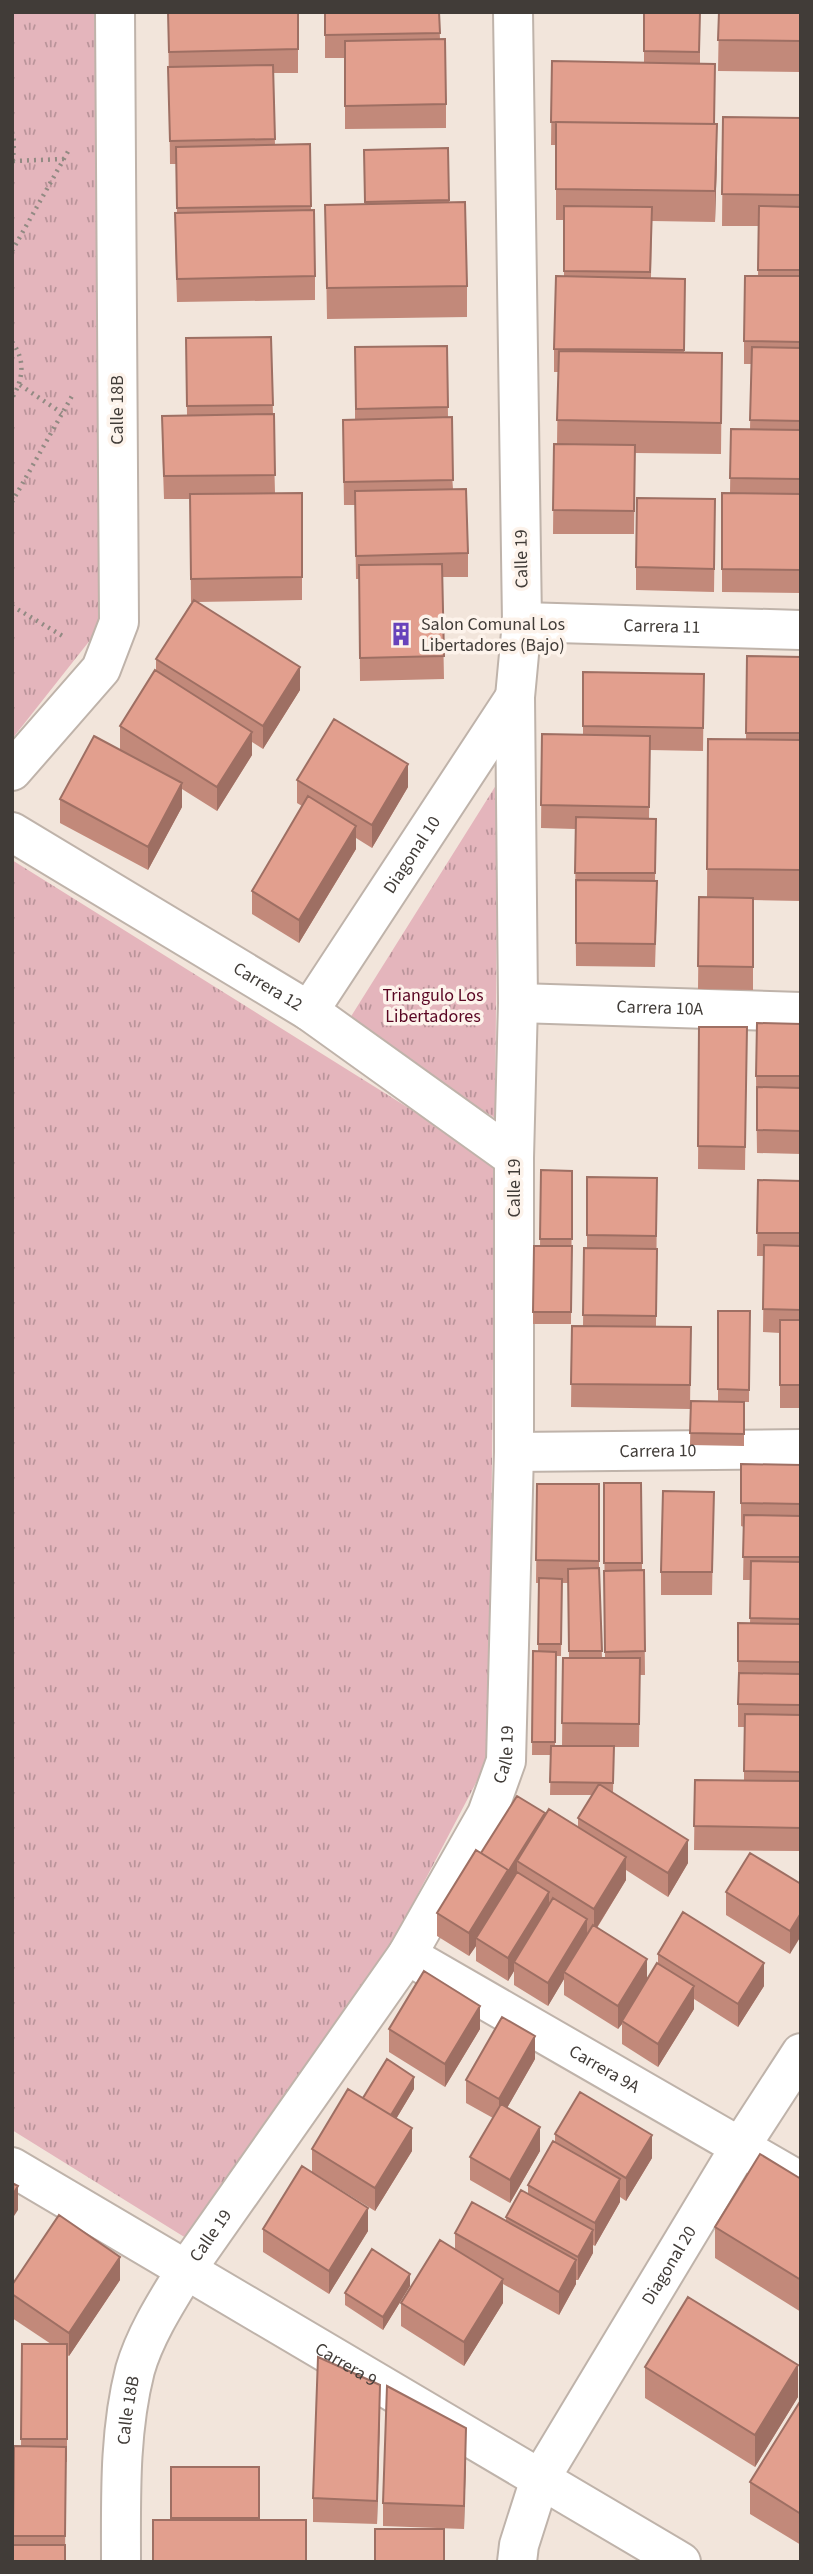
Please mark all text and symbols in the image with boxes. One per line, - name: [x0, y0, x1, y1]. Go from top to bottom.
- street label: Calle 18B: [105, 375, 130, 445]
- street label: Calle 19: [508, 529, 535, 589]
- place label: Salon Comunal Los Libertadores (Bajo): [421, 612, 565, 658]
- street label: Carrera 11: [623, 613, 701, 640]
- building icon: Salon Comunal Los Libertadores (Bajo): [387, 620, 415, 648]
- street label: Diagonal 10: [377, 811, 447, 899]
- street label: Carrera 12: [228, 956, 307, 1017]
- park label: Triangulo Los Libertadores: [382, 983, 484, 1029]
- street label: Carrera 10A: [616, 994, 704, 1022]
- street label: Calle 19: [502, 1158, 527, 1217]
- street label: Carrera 10: [619, 1438, 697, 1464]
- street label: Calle 19: [487, 1725, 520, 1787]
- street label: Carrera 9A: [564, 2039, 644, 2100]
- street label: Calle 19: [184, 2204, 238, 2267]
- street label: Diagonal 20: [636, 2221, 703, 2310]
- street label: Carrera 9: [310, 2337, 382, 2393]
- street label: Calle 18B: [111, 2374, 146, 2446]

